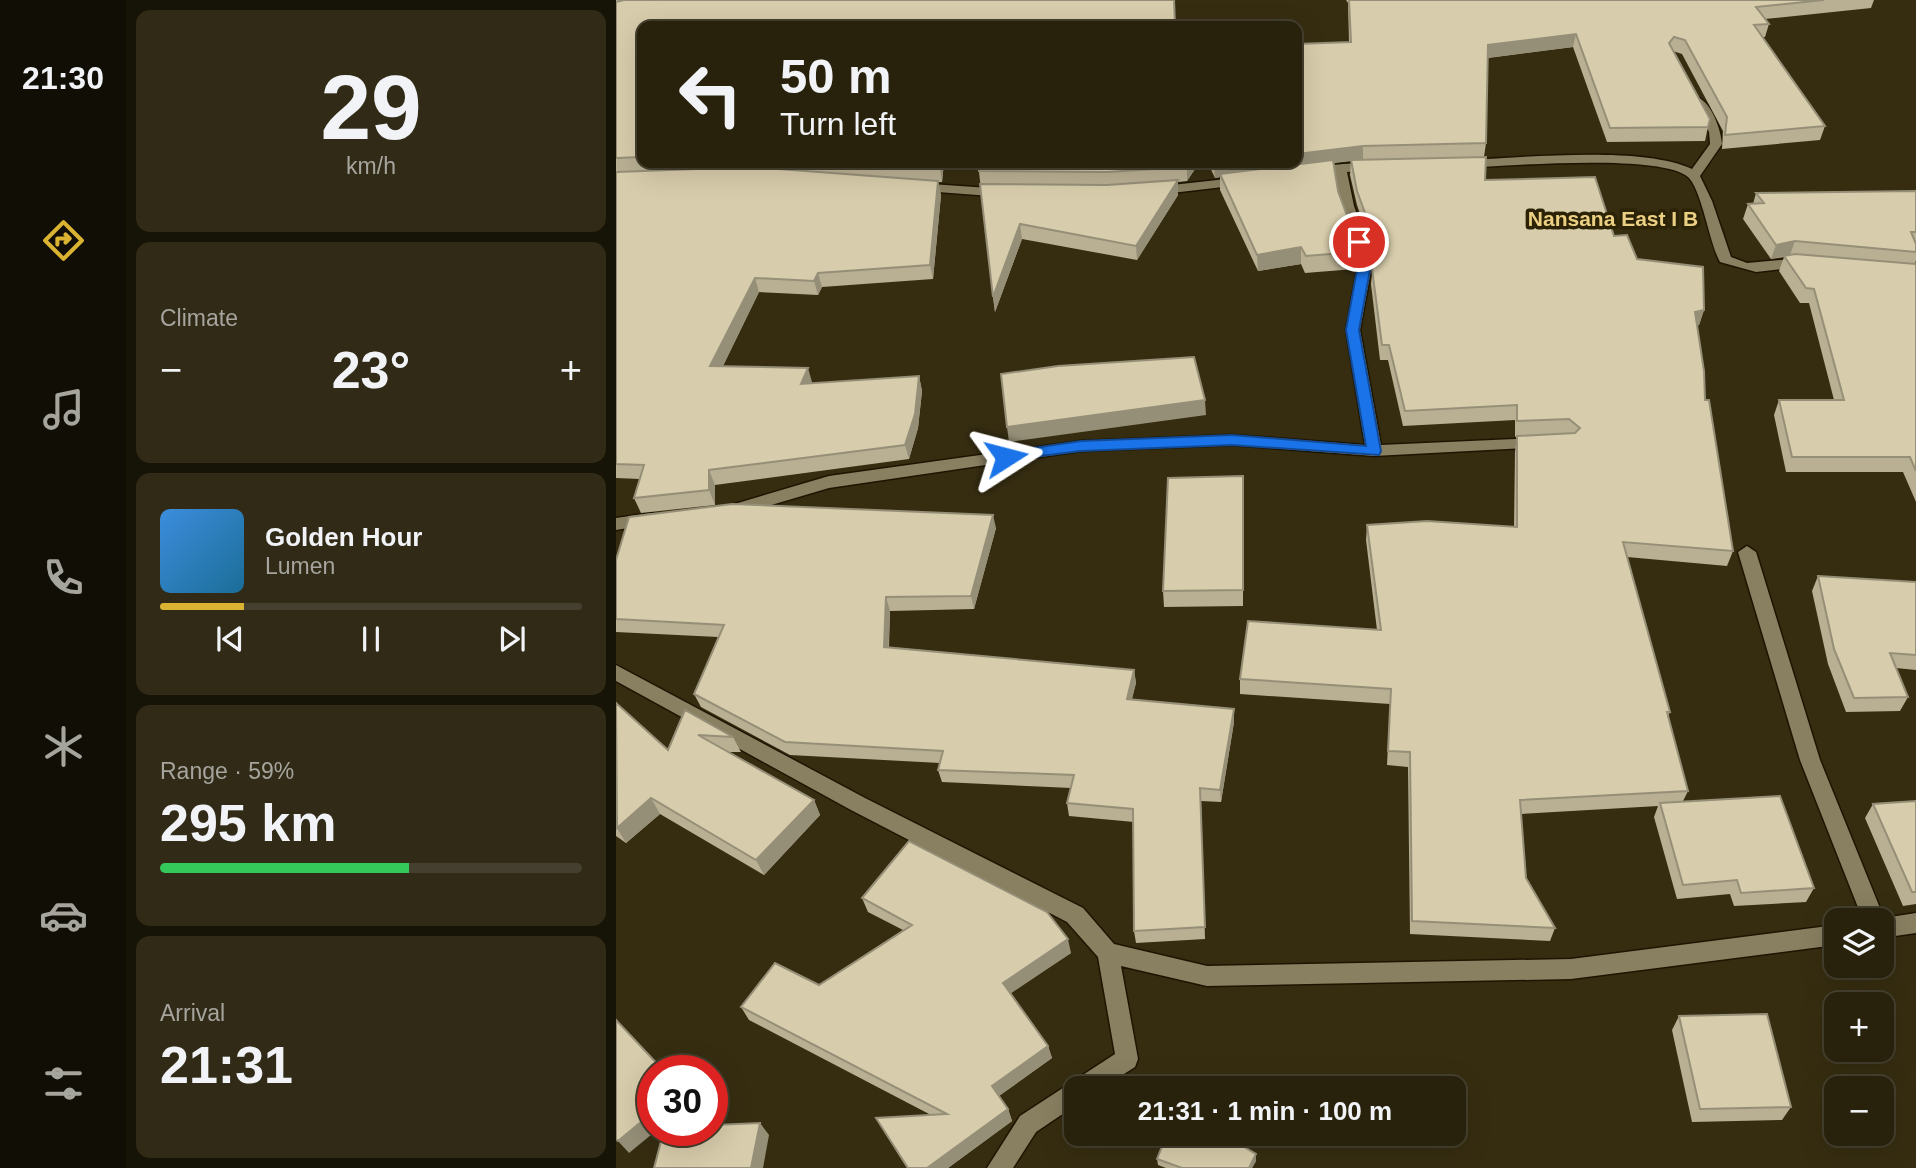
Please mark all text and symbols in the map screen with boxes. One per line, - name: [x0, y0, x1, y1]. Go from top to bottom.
- icon: left: [665, 49, 756, 140]
- text: 50 m: [780, 49, 892, 103]
- text: 29: [320, 57, 422, 158]
- text: 21:30: [22, 60, 104, 96]
- text: Turn left: [780, 106, 896, 142]
- text: km/h: [346, 153, 396, 179]
- district label: Nansana East I B: [1528, 207, 1698, 230]
- pin: [1329, 212, 1389, 272]
- icon: directions: [39, 216, 88, 265]
- icon: arrive: [1340, 223, 1378, 261]
- text: Climate: [160, 305, 238, 331]
- text: 23°: [332, 341, 410, 399]
- text: −: [160, 349, 182, 391]
- text: +: [560, 349, 582, 391]
- icon: music: [39, 385, 88, 434]
- position arrow: [969, 420, 1043, 494]
- text: Golden Hour: [265, 522, 422, 552]
- icon: phone: [39, 553, 88, 602]
- text: Lumen: [265, 553, 335, 579]
- icon: previous: [211, 620, 249, 658]
- icon: pause: [352, 620, 390, 658]
- icon: next: [493, 620, 531, 658]
- icon: climate: [39, 722, 88, 771]
- text: Range · 59%: [160, 758, 294, 784]
- text: 295 km: [160, 794, 336, 852]
- icon: car: [39, 891, 88, 940]
- map controls: [1824, 908, 1894, 1146]
- button: layers: [1824, 908, 1894, 978]
- button: +: [1824, 992, 1894, 1062]
- text: Arrival: [160, 1000, 225, 1026]
- text: 21:31: [160, 1036, 293, 1094]
- speed limit sign: 30: [637, 1055, 728, 1146]
- icon: filters: [39, 1059, 88, 1108]
- button: −: [1824, 1076, 1894, 1146]
- text: 21:31 · 1 min · 100 m: [1138, 1096, 1392, 1126]

